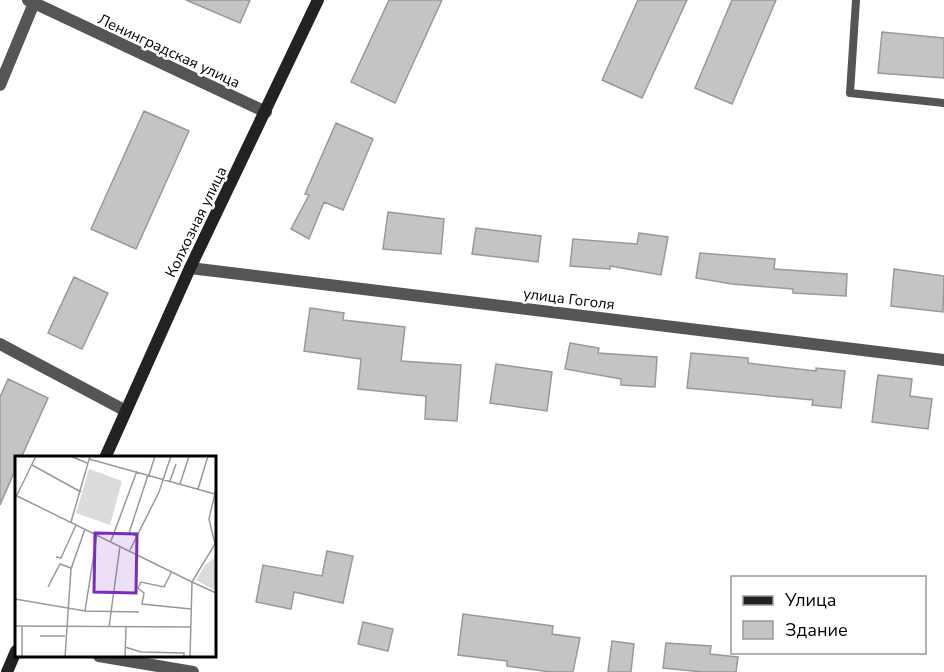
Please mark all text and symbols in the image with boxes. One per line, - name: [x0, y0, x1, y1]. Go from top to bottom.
- street label: Ленинградская улица: [95, 9, 243, 93]
- street label: Колхозная улица: [160, 163, 232, 281]
- street label: улица Гоголя: [522, 283, 616, 315]
- inset map: [15, 456, 216, 657]
- legend: [731, 576, 926, 654]
- text: Улица: [784, 588, 836, 612]
- text: Здание: [785, 618, 848, 642]

